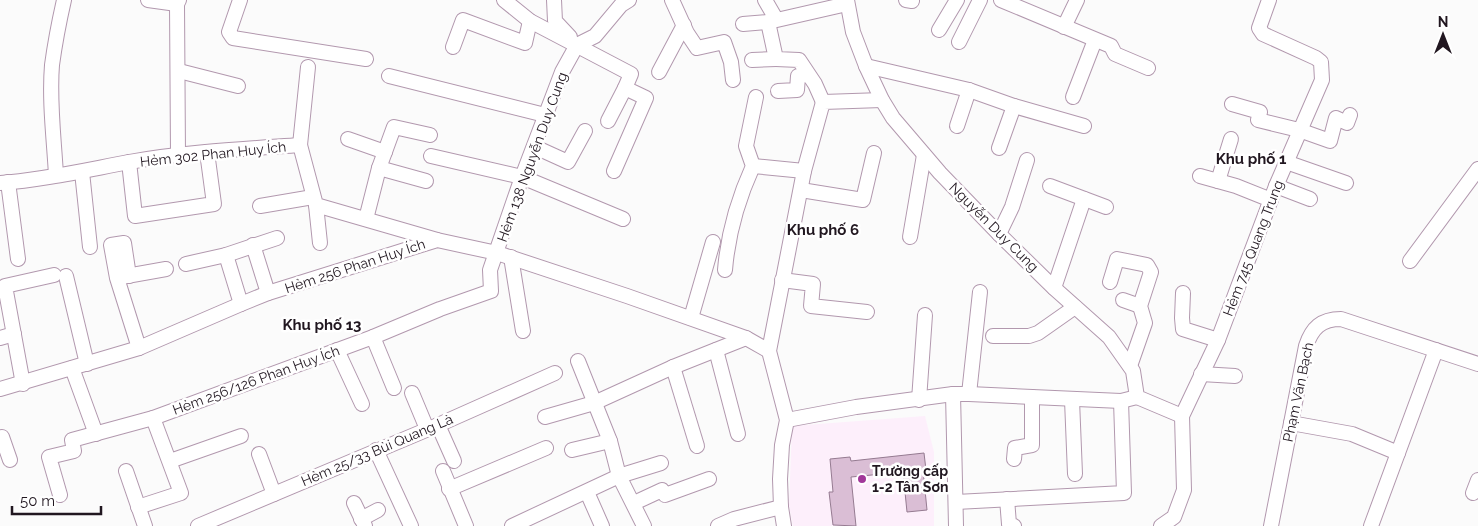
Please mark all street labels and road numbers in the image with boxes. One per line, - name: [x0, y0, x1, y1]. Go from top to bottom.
- street label: Hẻm 138 Nguyễn Duy Cung: [494, 70, 570, 244]
- street label: Hẻm 302 Phan Huy Ích: [139, 137, 287, 170]
- street label: Hẻm 745 Quang Trung: [1220, 178, 1286, 318]
- street label: Nguyễn Duy Cung: [946, 179, 1042, 275]
- street label: Hẻm 256 Phan Huy Ích: [282, 235, 427, 296]
- street label: Hẻm 256/126 Phan Huy Ích: [170, 341, 342, 418]
- street label: Phạm Văn Bạch: [1280, 341, 1316, 443]
- street label: Hẻm 25/33 Bùi Quang Là: [299, 411, 455, 489]

